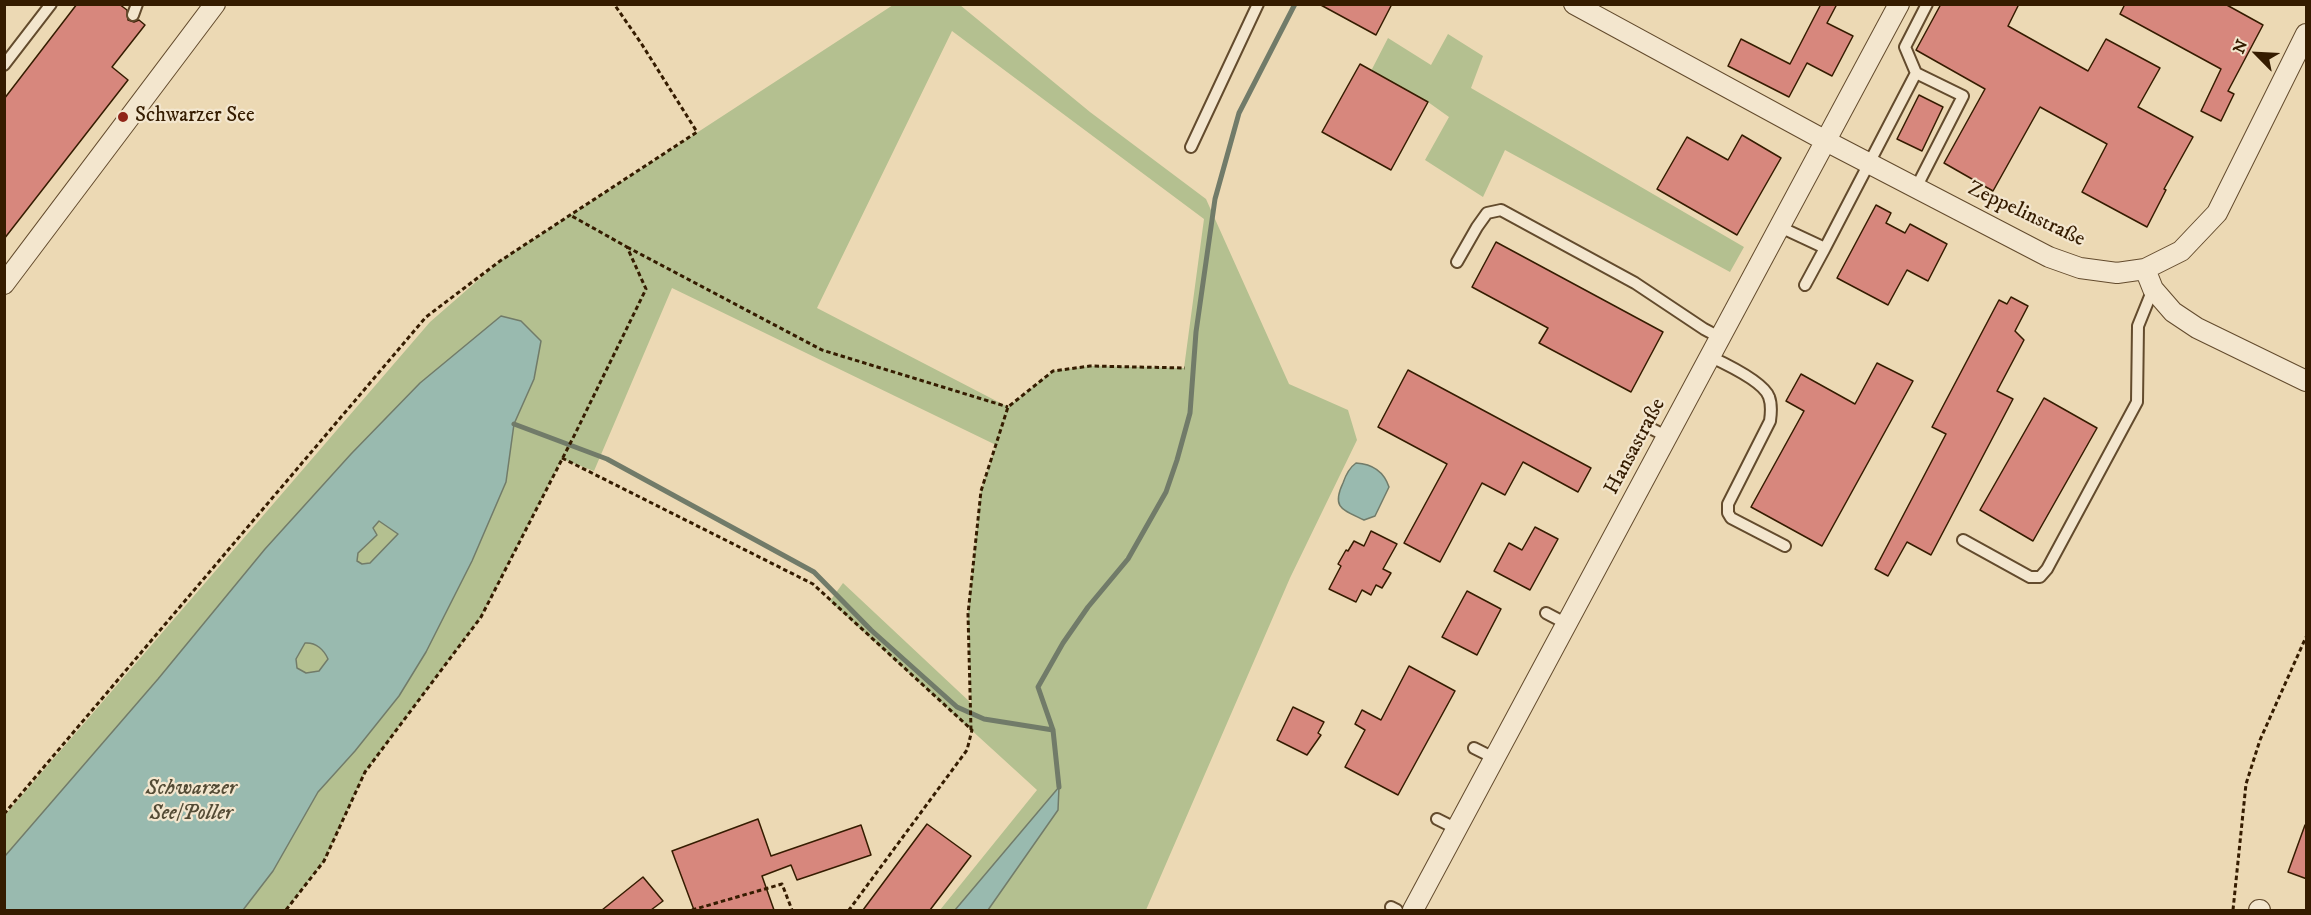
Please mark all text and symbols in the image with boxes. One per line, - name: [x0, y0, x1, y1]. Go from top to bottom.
- north arrow: [2227, 24, 2287, 84]
- text: N: [2229, 37, 2252, 57]
- place label: Schwarzer See: [135, 104, 255, 130]
- marker: Schwarzer See: [116, 110, 130, 124]
- street label: Zeppelinstraße: [1963, 177, 2089, 253]
- street label: Hansastraße: [1600, 395, 1672, 499]
- water label: Schwarzer See/Poller: [145, 776, 237, 828]

